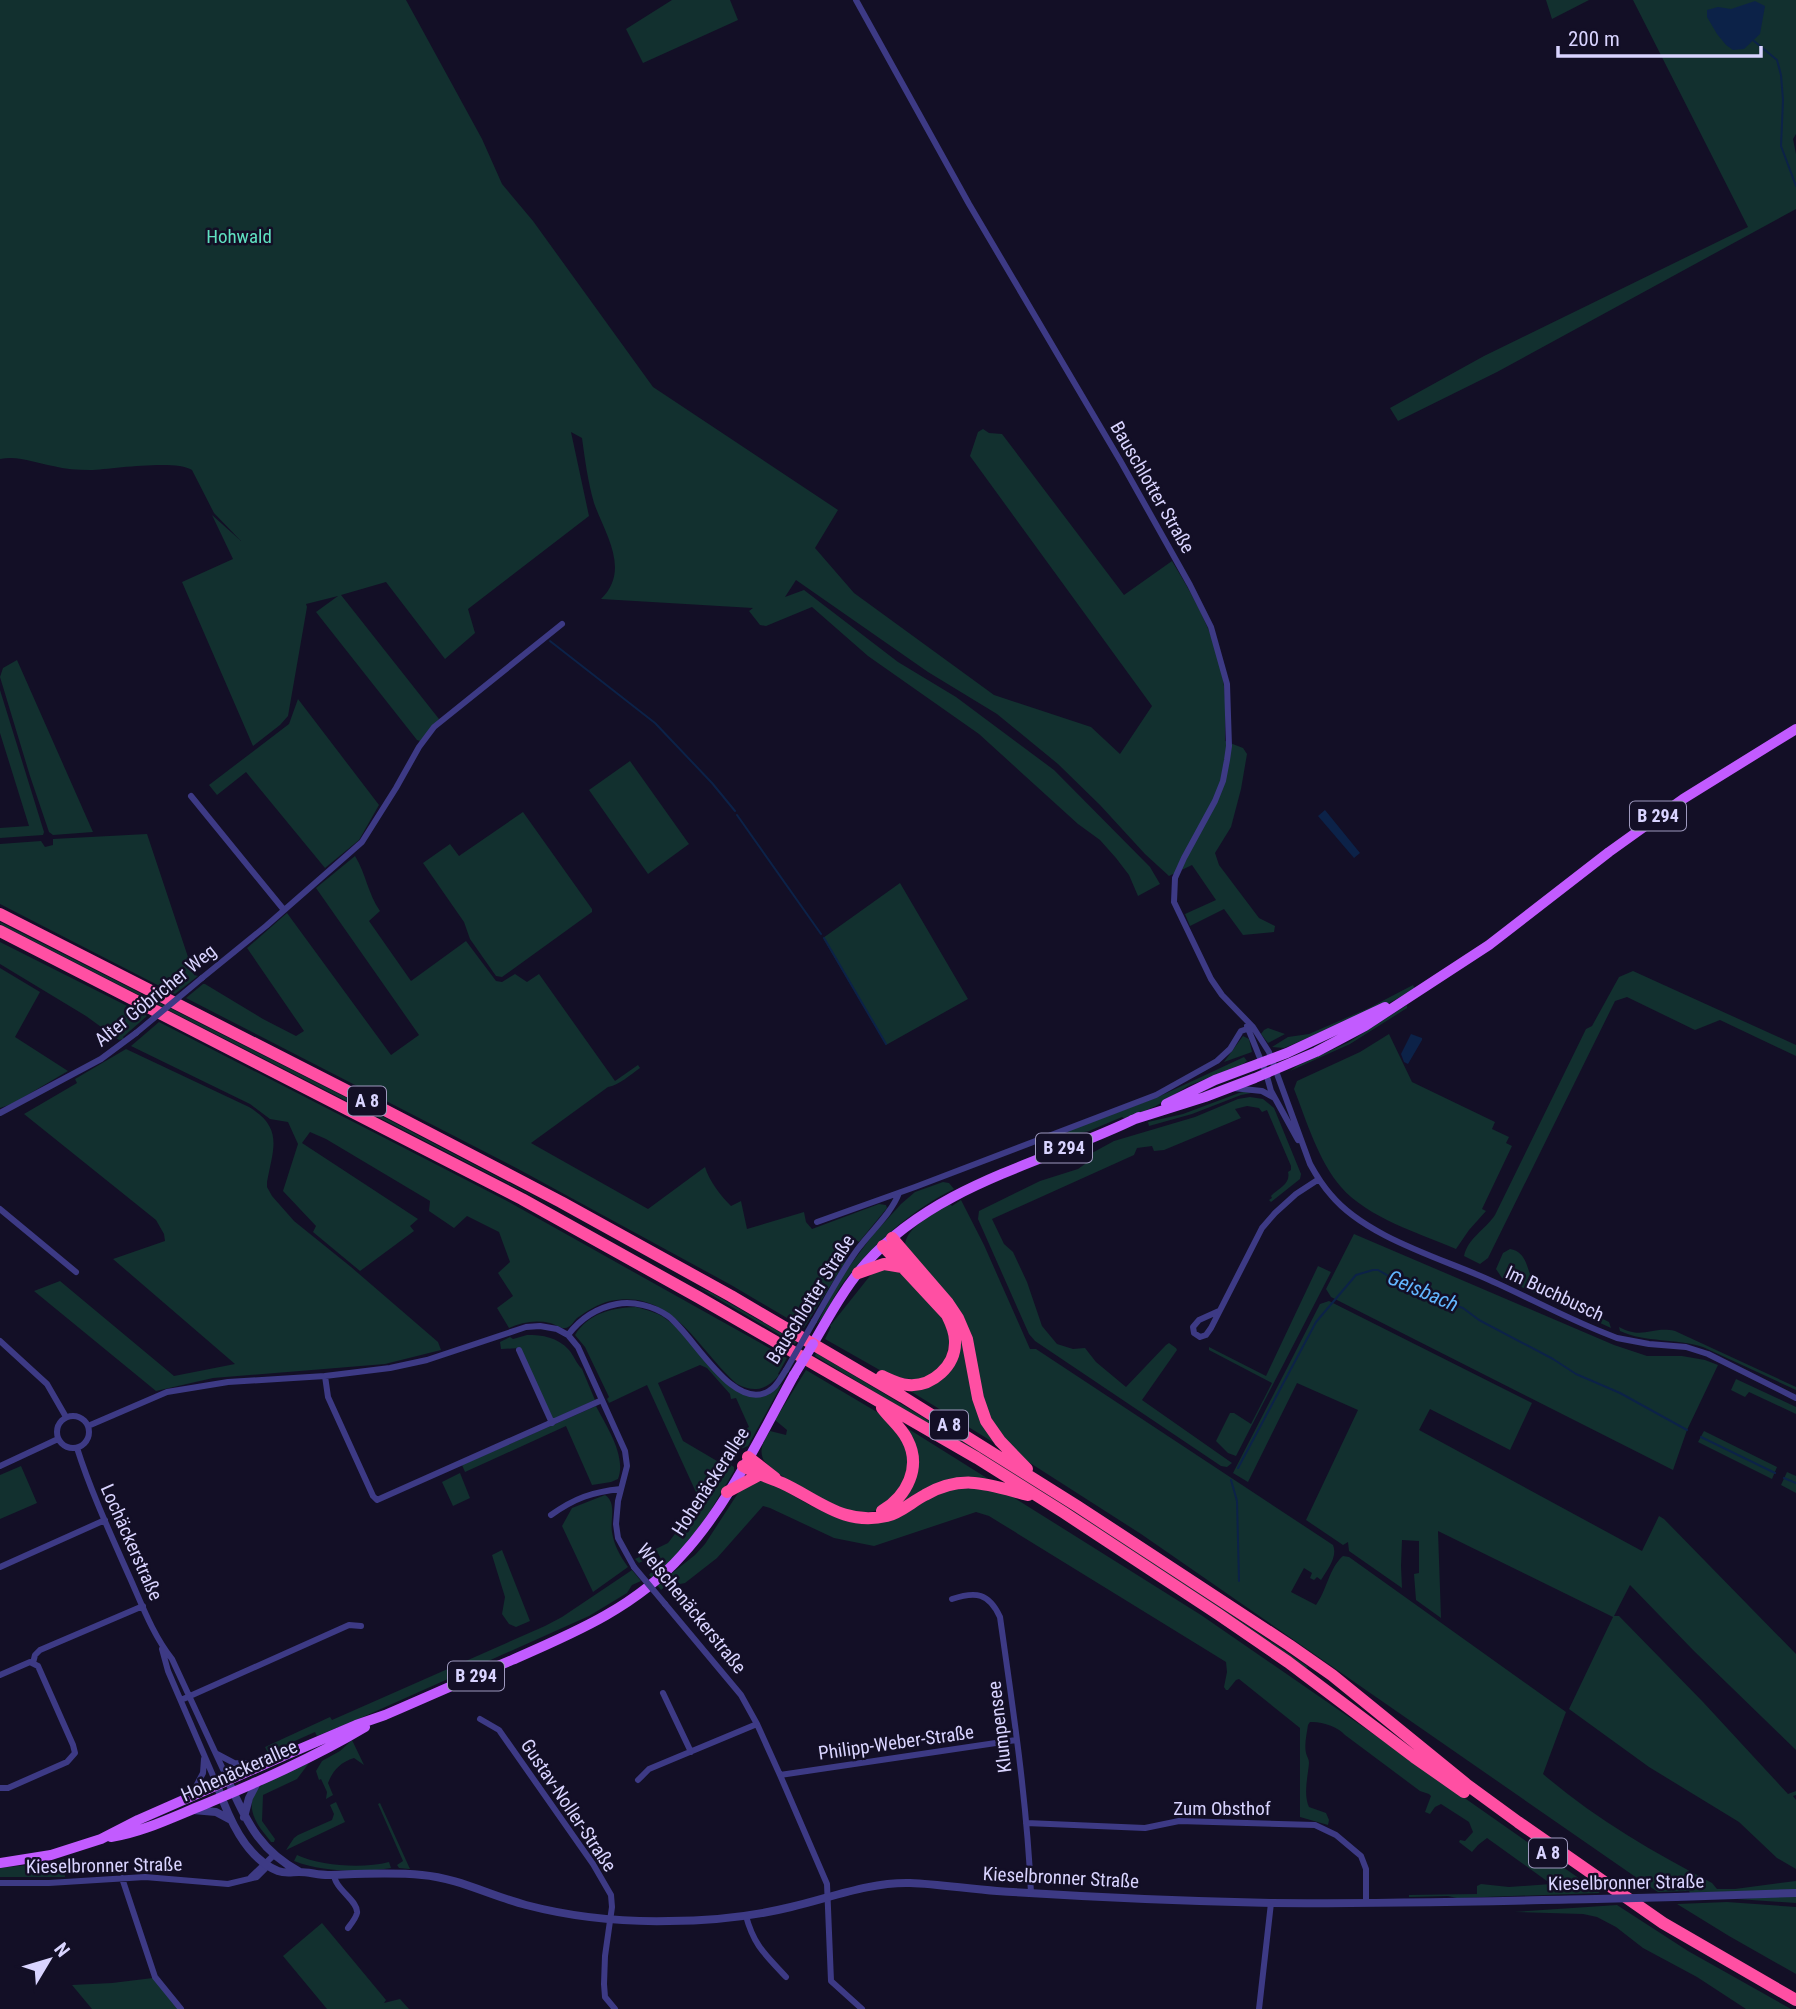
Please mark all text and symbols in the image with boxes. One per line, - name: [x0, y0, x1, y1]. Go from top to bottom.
- scale bar: [1558, 14, 1761, 58]
- text: 200 m: [1568, 27, 1620, 51]
- park label: Hohwald: [206, 225, 272, 248]
- street label: Bauschlotter Straße: [1106, 417, 1200, 557]
- road number: B 294: [1630, 802, 1686, 830]
- street label: Alter Göbricher Weg: [90, 939, 221, 1051]
- road number: A 8: [348, 1086, 386, 1116]
- road number: B 294: [1036, 1134, 1092, 1162]
- street label: Bauschlotter Straße: [761, 1230, 860, 1368]
- street label: Im Buchbusch: [1502, 1261, 1608, 1326]
- water label: Geisbach: [1384, 1265, 1462, 1317]
- road number: A 8: [930, 1410, 968, 1440]
- street label: Hohenäckerallee: [667, 1423, 754, 1540]
- street label: Lochäckerstraße: [96, 1480, 168, 1604]
- street label: Welschenäckerstraße: [632, 1539, 751, 1678]
- road number: B 294: [448, 1661, 504, 1690]
- street label: Klumpensee: [982, 1680, 1017, 1774]
- street label: Philipp-Weber-Straße: [817, 1720, 975, 1765]
- street label: Hohenäckerallee: [178, 1735, 301, 1806]
- street label: Gustav-Noller-Straße: [516, 1735, 621, 1876]
- street label: Zum Obsthof: [1173, 1797, 1271, 1820]
- road number: A 8: [1529, 1839, 1567, 1868]
- street label: Kieselbronner Straße: [26, 1853, 182, 1878]
- street label: Kieselbronner Straße: [982, 1862, 1140, 1893]
- street label: Kieselbronner Straße: [1548, 1870, 1704, 1895]
- north arrow: [14, 1925, 84, 1995]
- text: N: [49, 1938, 75, 1962]

